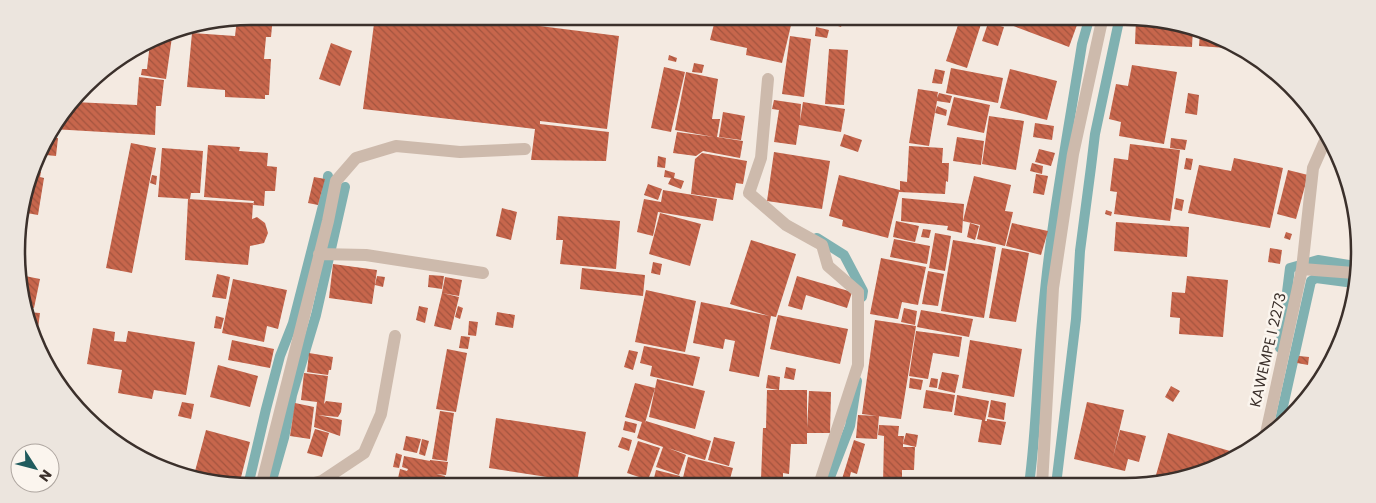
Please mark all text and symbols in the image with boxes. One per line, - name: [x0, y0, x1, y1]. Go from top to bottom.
- street label: KAWEMPE I 2273: [1244, 291, 1291, 409]
- north arrow: [10, 443, 60, 493]
- text: N: [34, 466, 57, 486]

